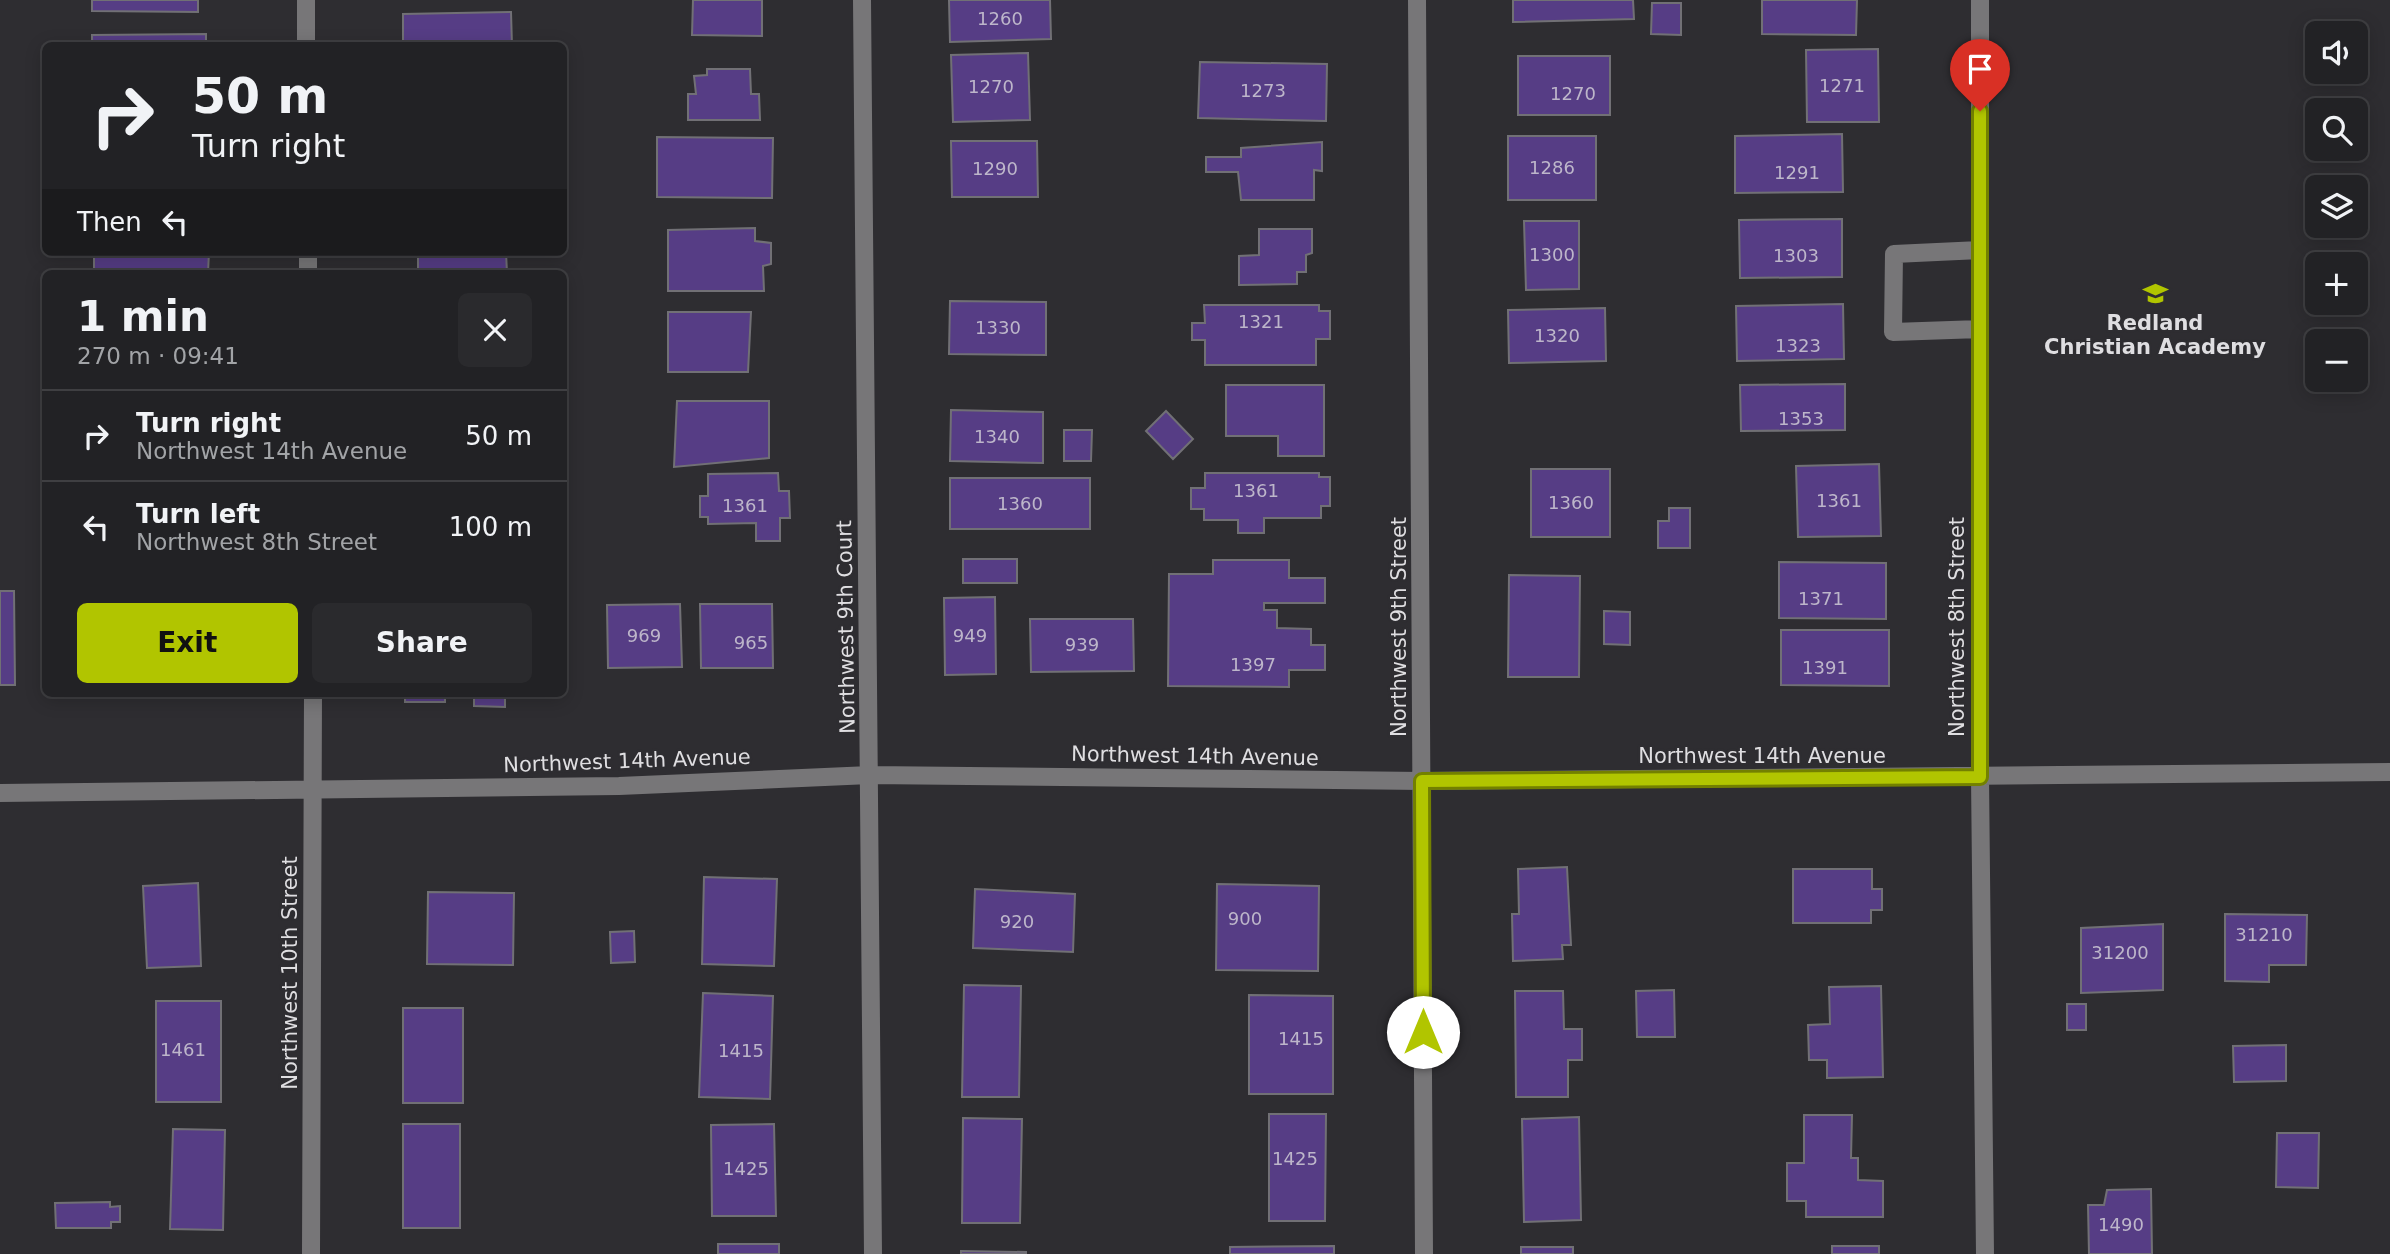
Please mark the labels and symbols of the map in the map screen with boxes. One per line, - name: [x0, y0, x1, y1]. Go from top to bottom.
- house number: 1260: [977, 8, 1023, 29]
- pin: [1950, 39, 2010, 111]
- house number: 1271: [1819, 75, 1865, 96]
- house number: 1270: [968, 76, 1014, 97]
- house number: 1273: [1240, 80, 1286, 101]
- house number: 1270: [1550, 83, 1596, 104]
- house number: 1286: [1529, 157, 1575, 178]
- house number: 1290: [972, 158, 1018, 179]
- house number: 1291: [1774, 162, 1820, 183]
- house number: 1300: [1529, 244, 1575, 265]
- house number: 1303: [1773, 245, 1819, 266]
- school or university icon: Redland Christian Academy: [2141, 280, 2169, 308]
- house number: 1321: [1238, 311, 1284, 332]
- place label: Redland Christian Academy: [2044, 311, 2266, 359]
- house number: 1330: [975, 317, 1021, 338]
- house number: 1320: [1534, 325, 1580, 346]
- house number: 1323: [1775, 335, 1821, 356]
- house number: 1353: [1778, 408, 1824, 429]
- house number: 1340: [974, 426, 1020, 447]
- house number: 1361: [1233, 480, 1279, 501]
- house number: 1361: [1816, 490, 1862, 511]
- house number: 1360: [1548, 492, 1594, 513]
- house number: 1360: [997, 493, 1043, 514]
- house number: 1361: [722, 495, 768, 516]
- street label: Northwest 9th Street: [1387, 517, 1411, 737]
- street label: Northwest 8th Street: [1945, 517, 1969, 737]
- street label: Northwest 9th Court: [832, 520, 860, 734]
- house number: 1371: [1798, 588, 1844, 609]
- house number: 969: [627, 625, 661, 646]
- house number: 949: [953, 625, 987, 646]
- house number: 965: [734, 632, 768, 653]
- house number: 939: [1065, 634, 1099, 655]
- house number: 1397: [1230, 654, 1276, 675]
- house number: 1391: [1802, 657, 1848, 678]
- street label: Northwest 14th Avenue: [1071, 742, 1319, 770]
- street label: Northwest 14th Avenue: [1638, 744, 1886, 768]
- street label: Northwest 14th Avenue: [503, 745, 751, 777]
- street label: Northwest 10th Street: [278, 856, 302, 1090]
- house number: 900: [1228, 908, 1262, 929]
- house number: 920: [1000, 911, 1034, 932]
- house number: 31210: [2235, 924, 2293, 945]
- house number: 31200: [2091, 942, 2149, 963]
- position arrow: [1386, 995, 1460, 1069]
- house number: 1415: [1278, 1028, 1324, 1049]
- house number: 1461: [160, 1039, 206, 1060]
- house number: 1415: [718, 1040, 764, 1061]
- house number: 1425: [1272, 1148, 1318, 1169]
- house number: 1425: [723, 1158, 769, 1179]
- house number: 1490: [2098, 1214, 2144, 1235]

